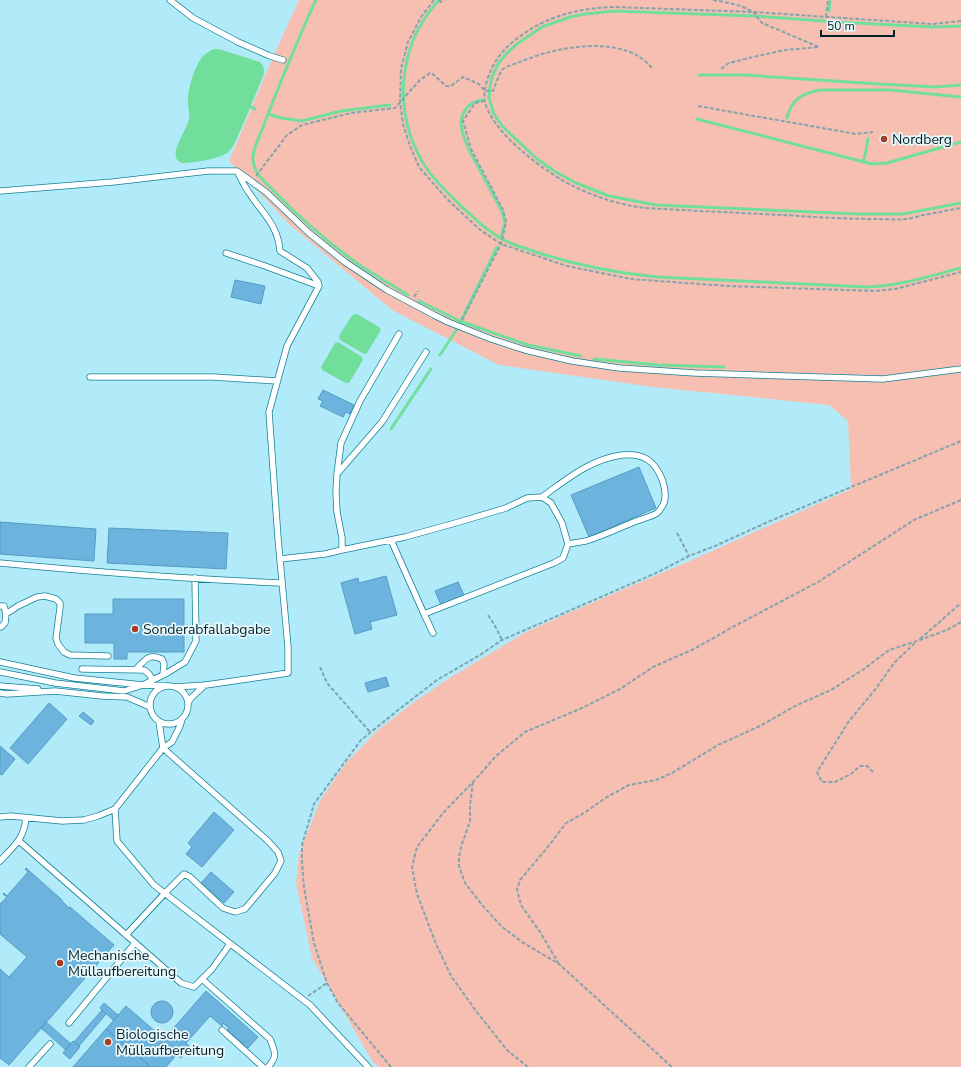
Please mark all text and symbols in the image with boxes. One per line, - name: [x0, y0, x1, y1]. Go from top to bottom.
- scale bar: [821, 12, 894, 38]
- text: 50 m: [827, 18, 855, 34]
- place label: Nordberg: [892, 130, 952, 149]
- marker: Nordberg: [879, 134, 889, 144]
- place label: Sonderabfallabgabe: [143, 620, 271, 639]
- marker: Sonderabfallabgabe: [130, 624, 140, 634]
- place label: Mechanische Müllaufbereitung: [68, 946, 176, 981]
- marker: Mechanische Müllaufbereitung: [55, 958, 65, 968]
- place label: Biologische Müllaufbereitung: [116, 1025, 224, 1060]
- marker: Biologische Müllaufbereitung: [103, 1037, 113, 1047]

